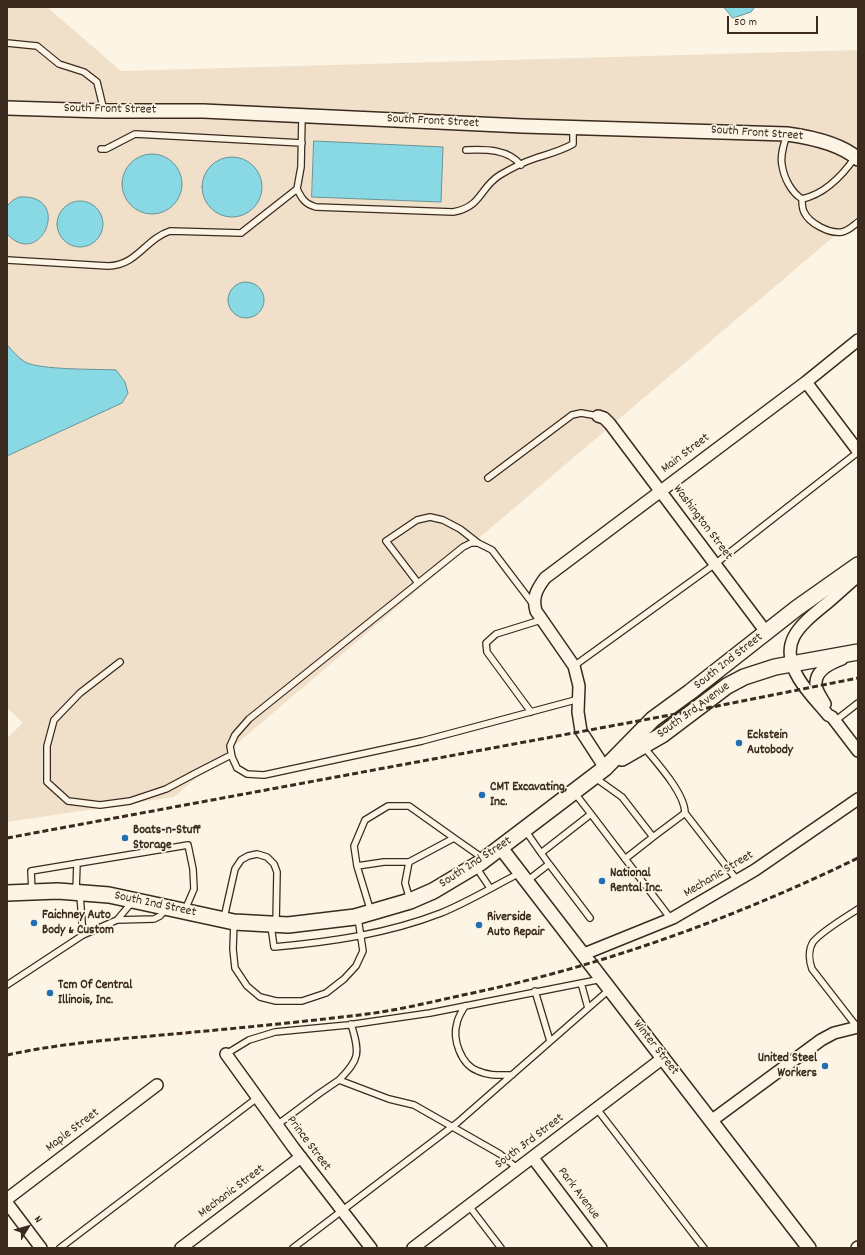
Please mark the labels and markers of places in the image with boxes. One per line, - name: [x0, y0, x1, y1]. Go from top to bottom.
- place label: Eckstein Autobody: [747, 728, 793, 759]
- marker: Eckstein Autobody: [734, 738, 744, 748]
- place label: CMT Excavating, Inc.: [490, 780, 567, 811]
- marker: CMT Excavating, Inc.: [477, 790, 487, 800]
- place label: Boats-n-Stuff Storage: [133, 823, 201, 854]
- marker: Boats-n-Stuff Storage: [120, 833, 130, 843]
- place label: National Rental Inc.: [610, 866, 662, 897]
- marker: National Rental Inc.: [597, 876, 607, 886]
- place label: Faichney Auto Body & Custom: [42, 908, 114, 939]
- place label: Riverside Auto Repair: [487, 910, 545, 941]
- marker: Faichney Auto Body & Custom: [29, 918, 39, 928]
- marker: Riverside Auto Repair: [474, 920, 484, 930]
- place label: Tcm Of Central Illinois, Inc.: [58, 978, 132, 1009]
- marker: Tcm Of Central Illinois, Inc.: [45, 988, 55, 998]
- place label: United Steel Workers: [758, 1051, 817, 1082]
- marker: United Steel Workers: [820, 1061, 830, 1071]

